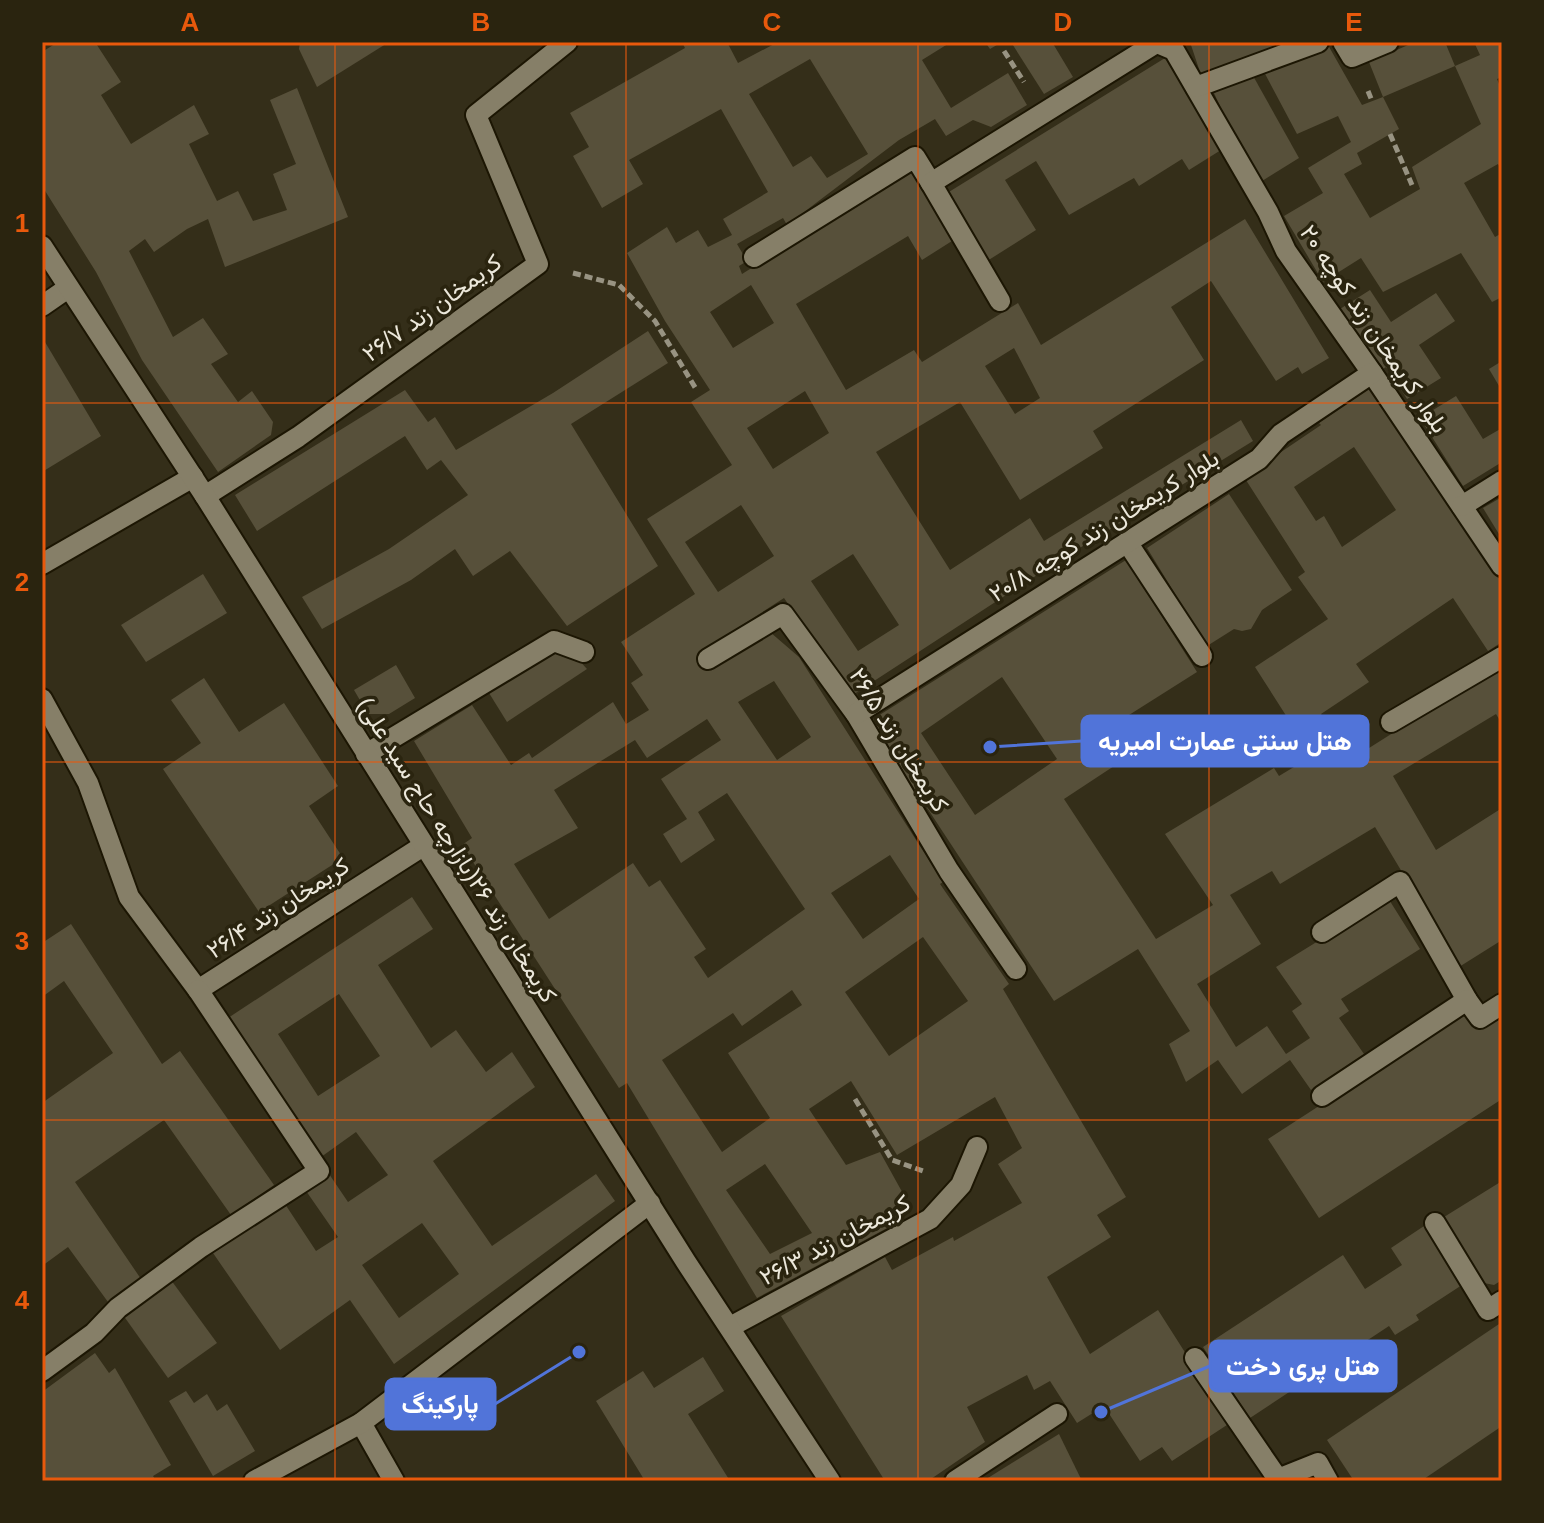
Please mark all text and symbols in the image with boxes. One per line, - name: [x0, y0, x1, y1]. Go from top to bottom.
- text: A: [181, 7, 200, 37]
- text: B: [472, 7, 490, 37]
- text: C: [763, 7, 782, 37]
- text: D: [1054, 7, 1072, 37]
- text: E: [1345, 7, 1363, 37]
- text: 1: [15, 208, 29, 238]
- street label: بلوار کریمخان زند کوچه ۲۰: [1292, 220, 1454, 439]
- street label: کریمخان زند ۲۶/۷: [357, 248, 507, 369]
- street label: بلوار کریمخان زند کوچه ۲۰/۸: [984, 444, 1225, 610]
- text: 2: [15, 567, 29, 597]
- street label: کریمخان زند ۲۶/۵: [843, 663, 954, 818]
- street label: کریمخان زند ۲۶(بازارچه حاج سید علی): [349, 692, 563, 1009]
- callout: هتل سنتی عمارت امیریه: [1082, 716, 1368, 766]
- text: هتل سنتی عمارت امیریه: [1098, 726, 1352, 757]
- street label: کریمخان زند ۲۶/۴: [202, 852, 355, 965]
- text: 3: [15, 926, 29, 956]
- street label: کریمخان زند ۲۶/۳: [755, 1189, 915, 1292]
- text: 4: [15, 1285, 30, 1315]
- callout: هتل پری دخت: [1210, 1341, 1396, 1391]
- text: هتل پری دخت: [1226, 1351, 1380, 1384]
- callout: پارکینگ: [386, 1379, 495, 1429]
- text: پارکینگ: [401, 1389, 479, 1422]

